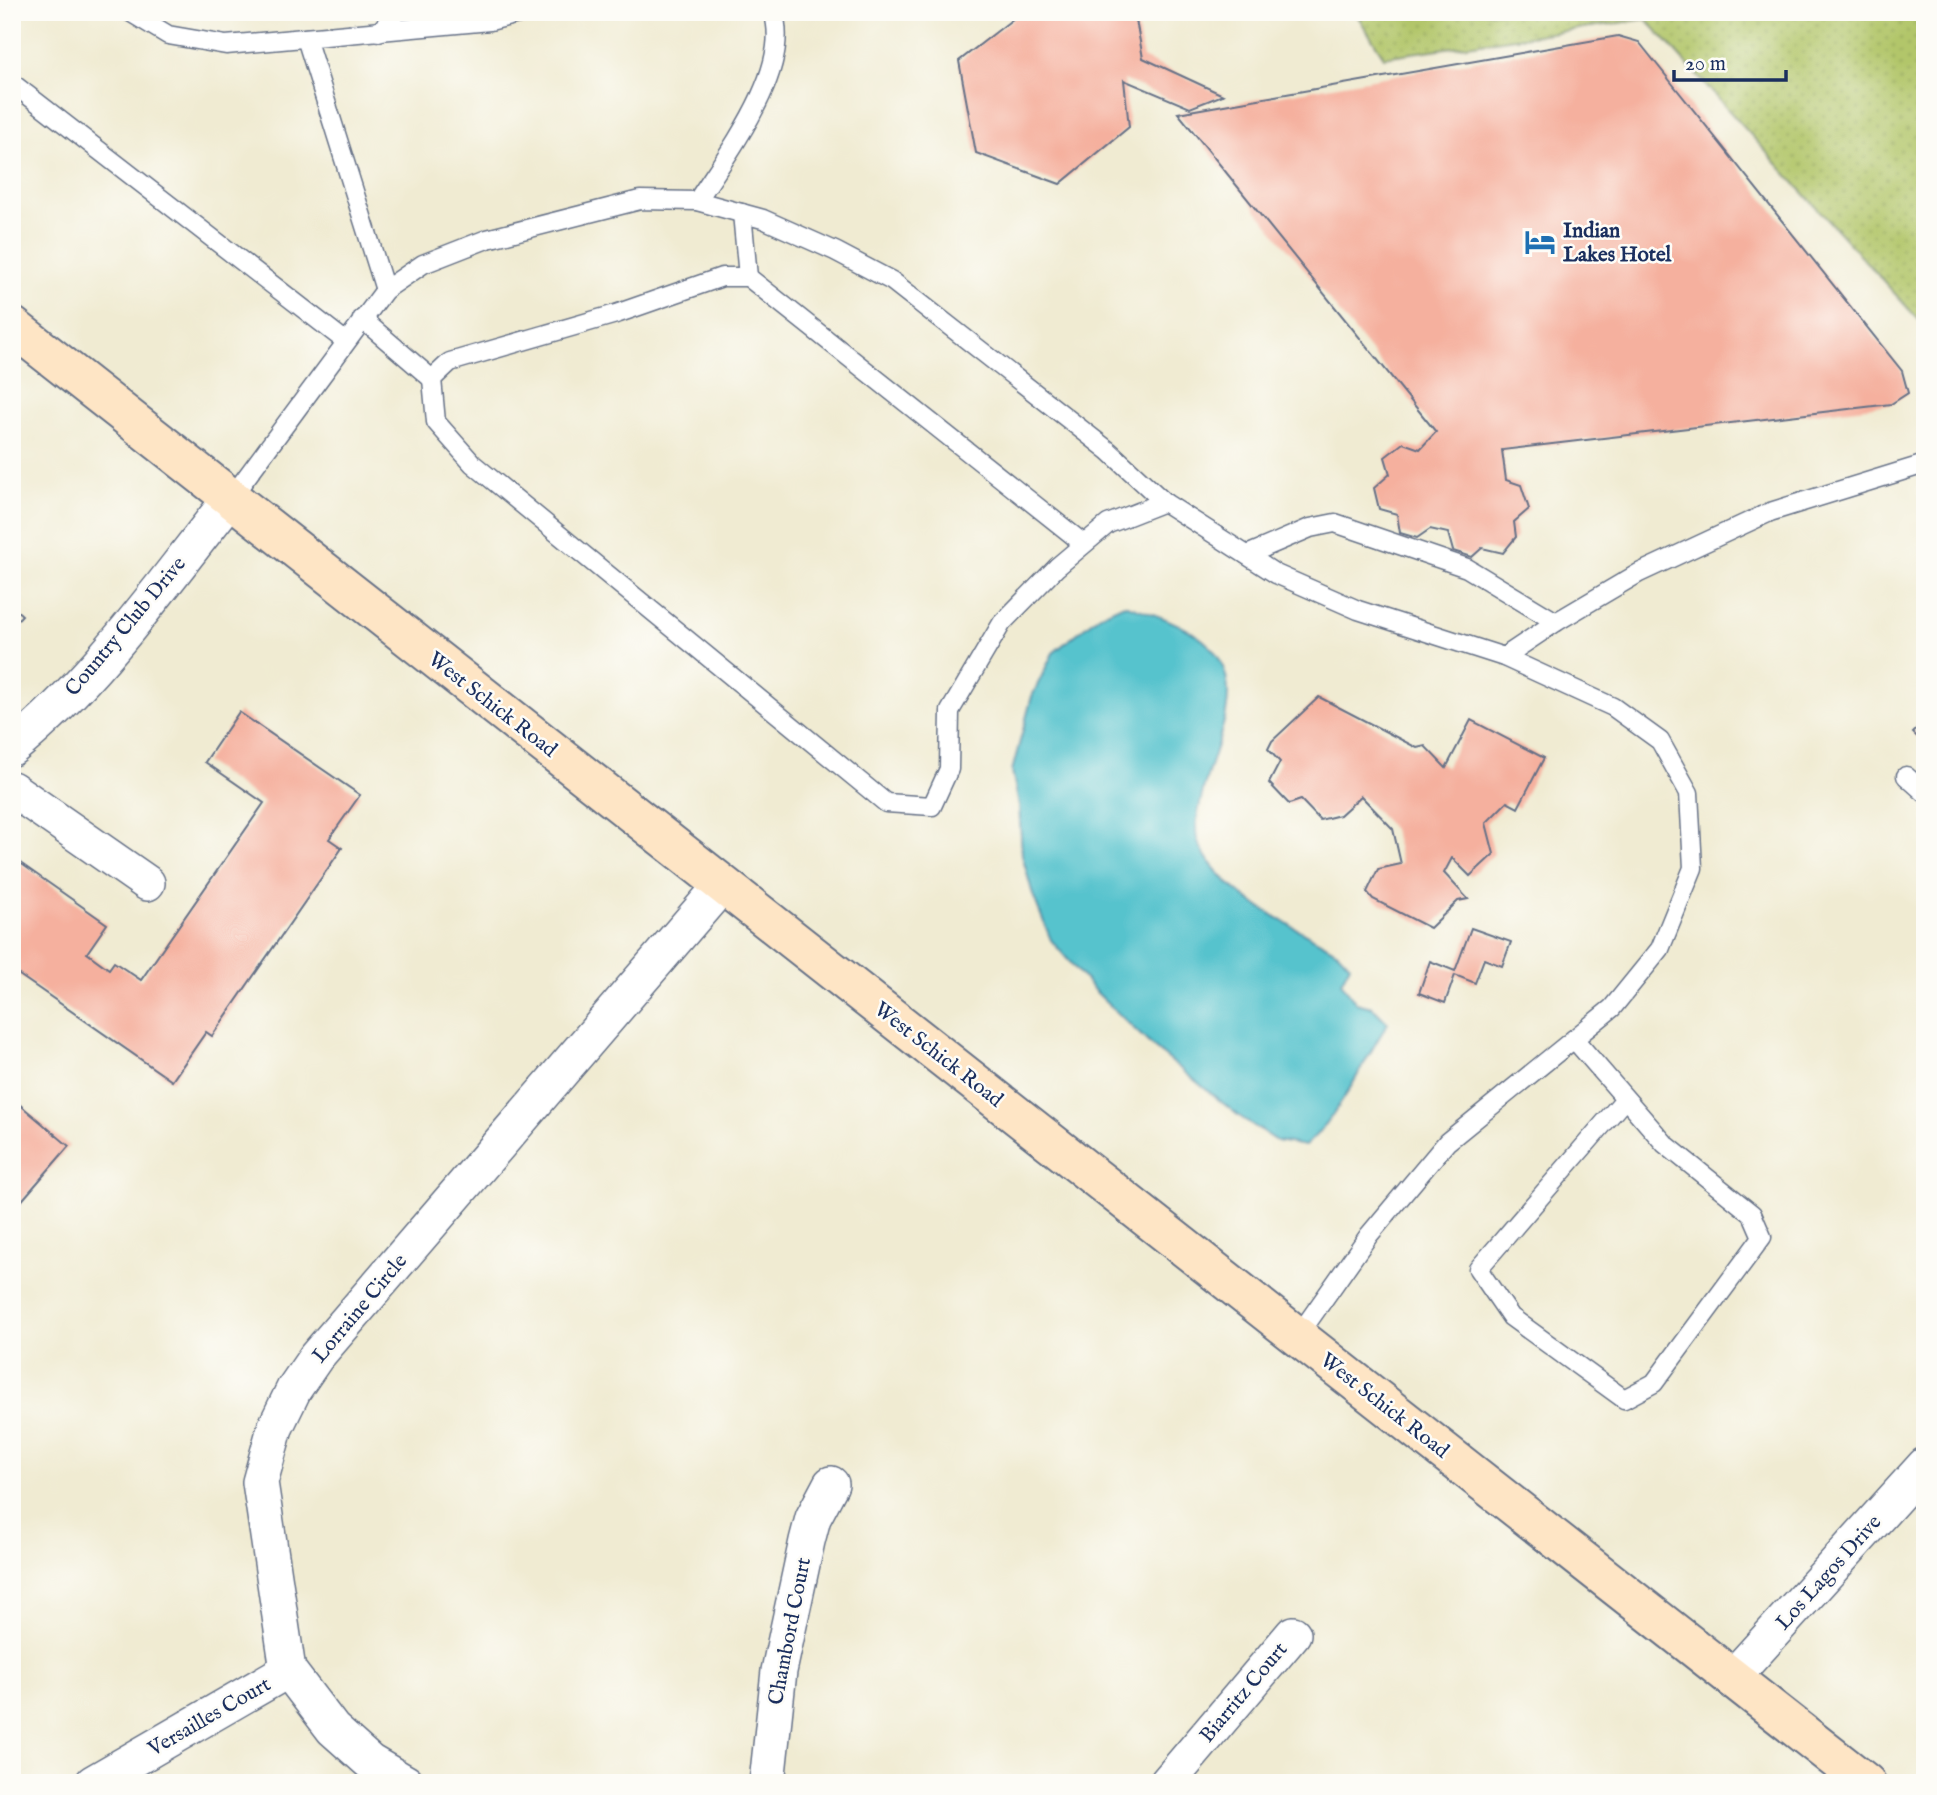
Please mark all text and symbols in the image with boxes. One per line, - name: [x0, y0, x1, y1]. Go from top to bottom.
- scale bar: [1674, 38, 1786, 82]
- text: 20 m: [1685, 51, 1726, 78]
- place label: Indian Lakes Hotel: [1563, 218, 1673, 269]
- hotel icon: Indian Lakes Hotel: [1523, 225, 1557, 259]
- street label: Country Club Drive: [60, 551, 193, 702]
- street label: West Schick Road: [422, 646, 563, 765]
- street label: West Schick Road: [868, 996, 1009, 1115]
- street label: Lorraine Circle: [307, 1249, 414, 1369]
- street label: West Schick Road: [1314, 1347, 1455, 1466]
- street label: Los Lagos Drive: [1770, 1509, 1888, 1636]
- street label: Chambord Court: [763, 1555, 818, 1707]
- street label: Biarritz Court: [1194, 1637, 1294, 1749]
- street label: Versailles Court: [143, 1671, 276, 1764]

